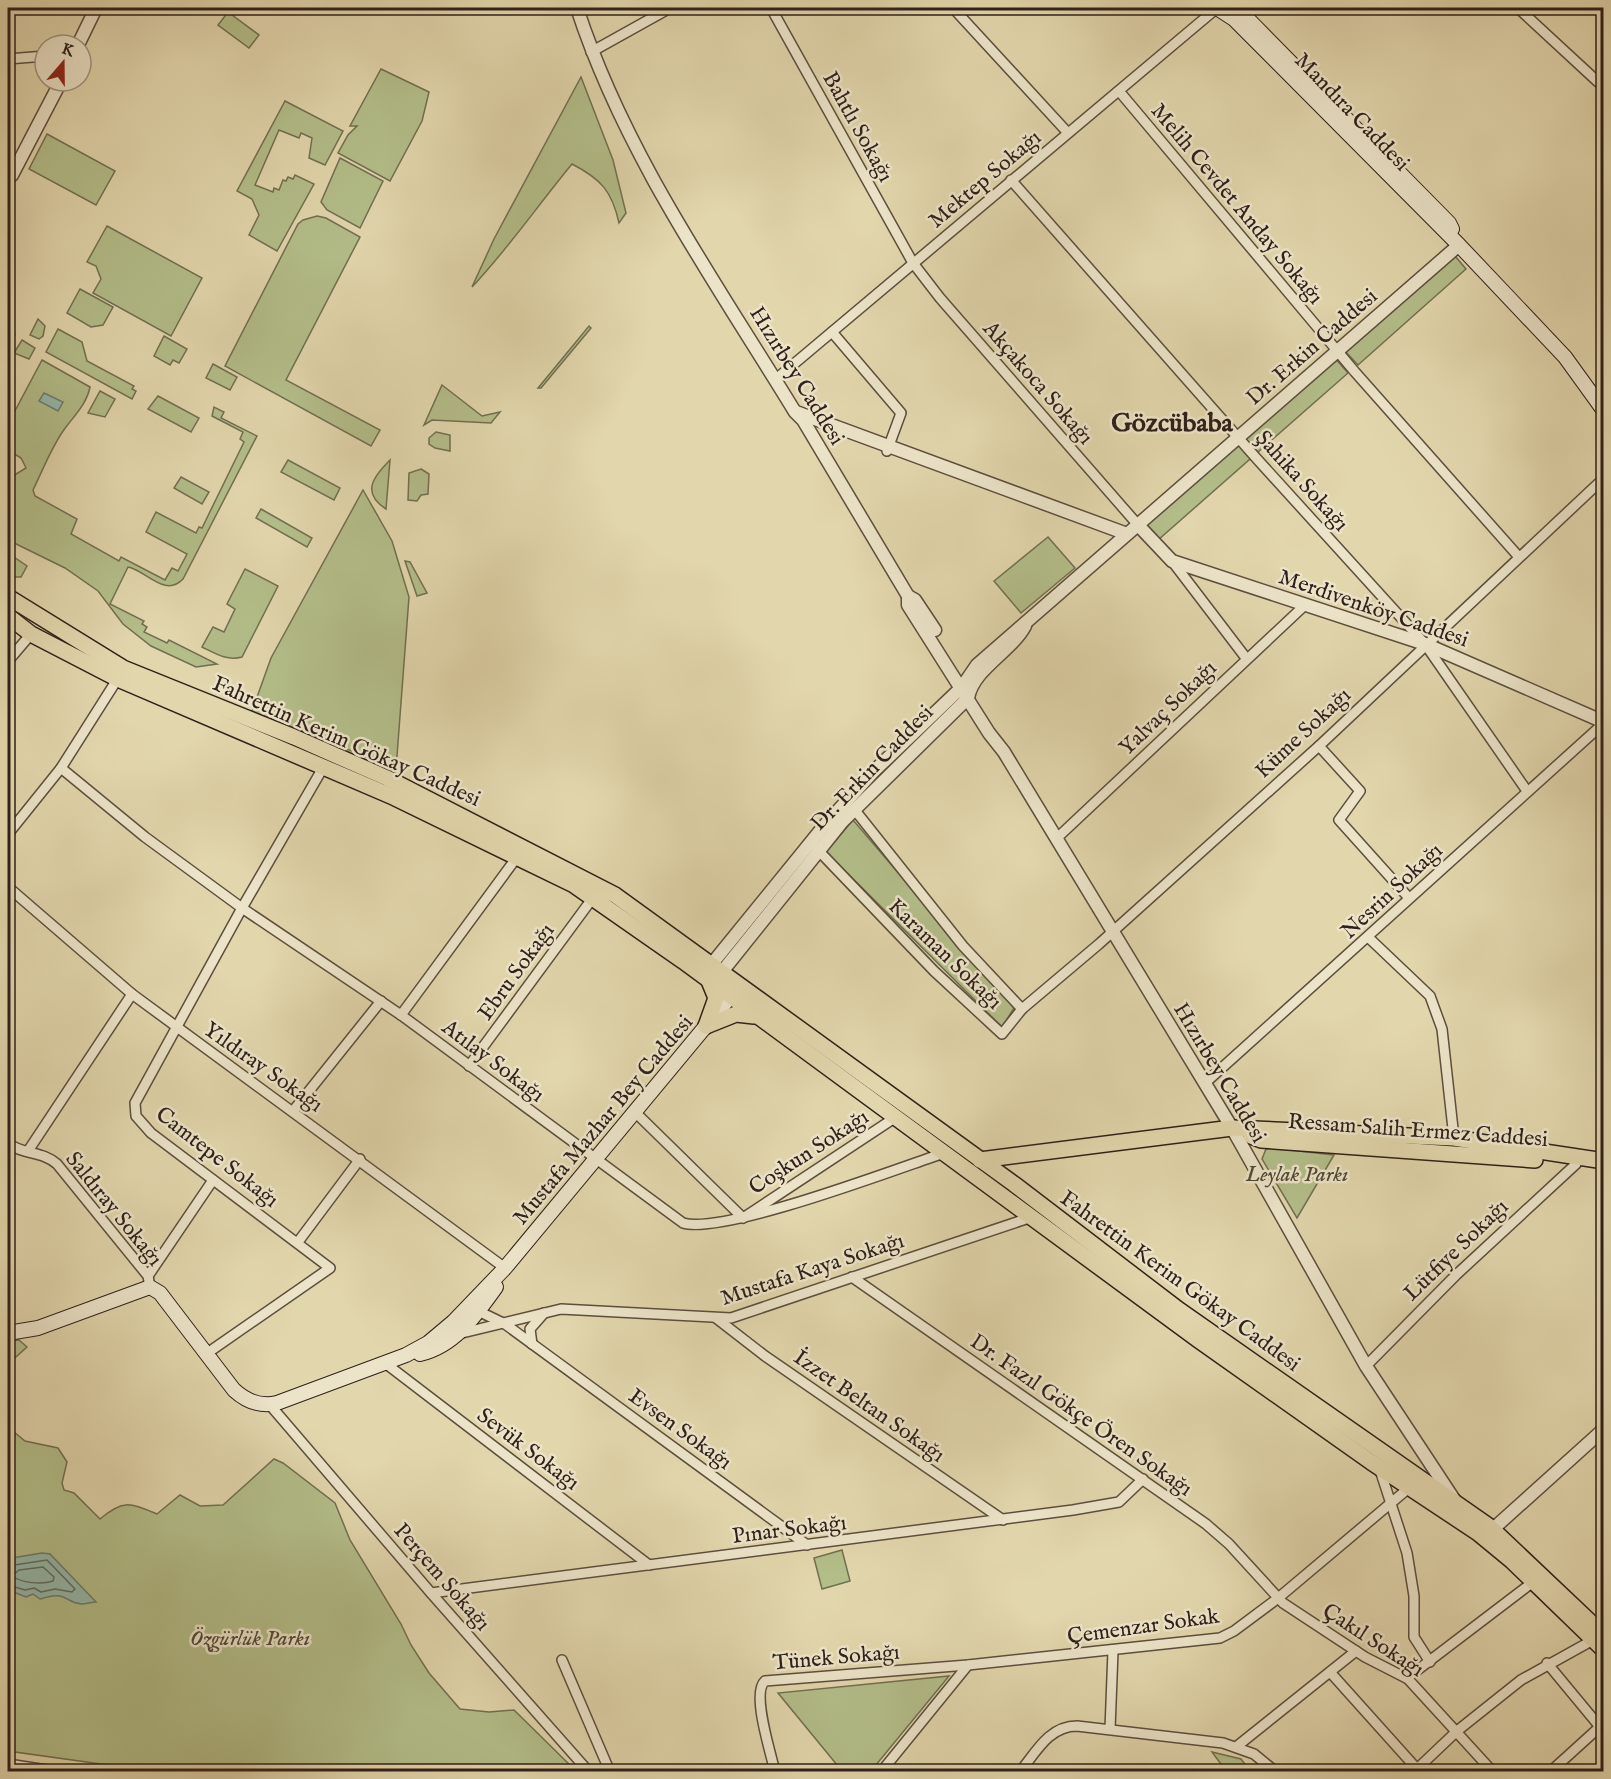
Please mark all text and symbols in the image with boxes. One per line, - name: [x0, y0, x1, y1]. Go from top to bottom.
- north arrow: [33, 33, 93, 93]
- text: K: [59, 39, 78, 63]
- street label: Mandıra Caddesi: [1288, 47, 1415, 178]
- street label: Bahtlı Sokağı: [815, 67, 899, 187]
- street label: Melih Cevdet Anday Sokağı: [1144, 98, 1329, 311]
- street label: Mektep Sokağı: [923, 124, 1048, 235]
- street label: Dr. Erkin Caddesi: [1241, 283, 1384, 412]
- street label: Hızırbey Caddesi: [742, 301, 850, 451]
- street label: Akçakoca Sokağı: [975, 315, 1099, 451]
- district label: Gözcübaba: [1111, 407, 1234, 440]
- street label: Şahika Sokağı: [1249, 425, 1354, 538]
- street label: Merdivenköy Caddesi: [1275, 563, 1472, 655]
- street label: Yalvaç Sokağı: [1114, 655, 1223, 762]
- street label: Fahrettin Kerim Gökay Caddesi: [208, 670, 485, 814]
- street label: Küme Sokağı: [1249, 682, 1357, 785]
- street label: Dr. Erkin Caddesi: [805, 699, 940, 837]
- street label: Nesrin Sokağı: [1336, 837, 1449, 946]
- street label: Karaman Sokağı: [882, 893, 1008, 1016]
- street label: Ebru Sokağı: [472, 918, 561, 1026]
- street label: Hızırbey Caddesi: [1166, 998, 1272, 1148]
- street label: Mustafa Mazhar Bey Caddesi: [507, 1009, 700, 1231]
- street label: Atılay Sokağı: [435, 1013, 550, 1109]
- street label: Yıldıray Sokağı: [198, 1016, 328, 1119]
- street label: Camtepe Sokağı: [150, 1101, 284, 1214]
- street label: Coşkun Sokağı: [744, 1104, 874, 1202]
- street label: Ressam Salih Ermez Caddesi: [1287, 1108, 1549, 1154]
- street label: Saldıray Sokağı: [59, 1146, 168, 1272]
- park label: Leylak Parkı: [1245, 1161, 1348, 1189]
- street label: Fahrettin Kerim Gökay Caddesi: [1054, 1185, 1306, 1378]
- street label: Lütfiye Sokağı: [1398, 1193, 1515, 1307]
- street label: Mustafa Kaya Sokağı: [717, 1227, 908, 1313]
- street label: Dr. Fazıl Gökçe Ören Sokağı: [964, 1328, 1198, 1503]
- street label: İzzet Beltan Sokağı: [788, 1344, 950, 1469]
- street label: Evsen Sokağı: [623, 1383, 737, 1477]
- street label: Sevük Sokağı: [471, 1402, 585, 1497]
- street label: Pınar Sokağı: [731, 1509, 848, 1551]
- street label: Perçem Sokağı: [387, 1518, 496, 1637]
- street label: Çakıl Sokağı: [1317, 1597, 1429, 1684]
- street label: Çemenzar Sokak: [1065, 1602, 1221, 1652]
- park label: Özgürlük Parkı: [190, 1625, 310, 1653]
- street label: Tünek Sokağı: [771, 1638, 901, 1677]

